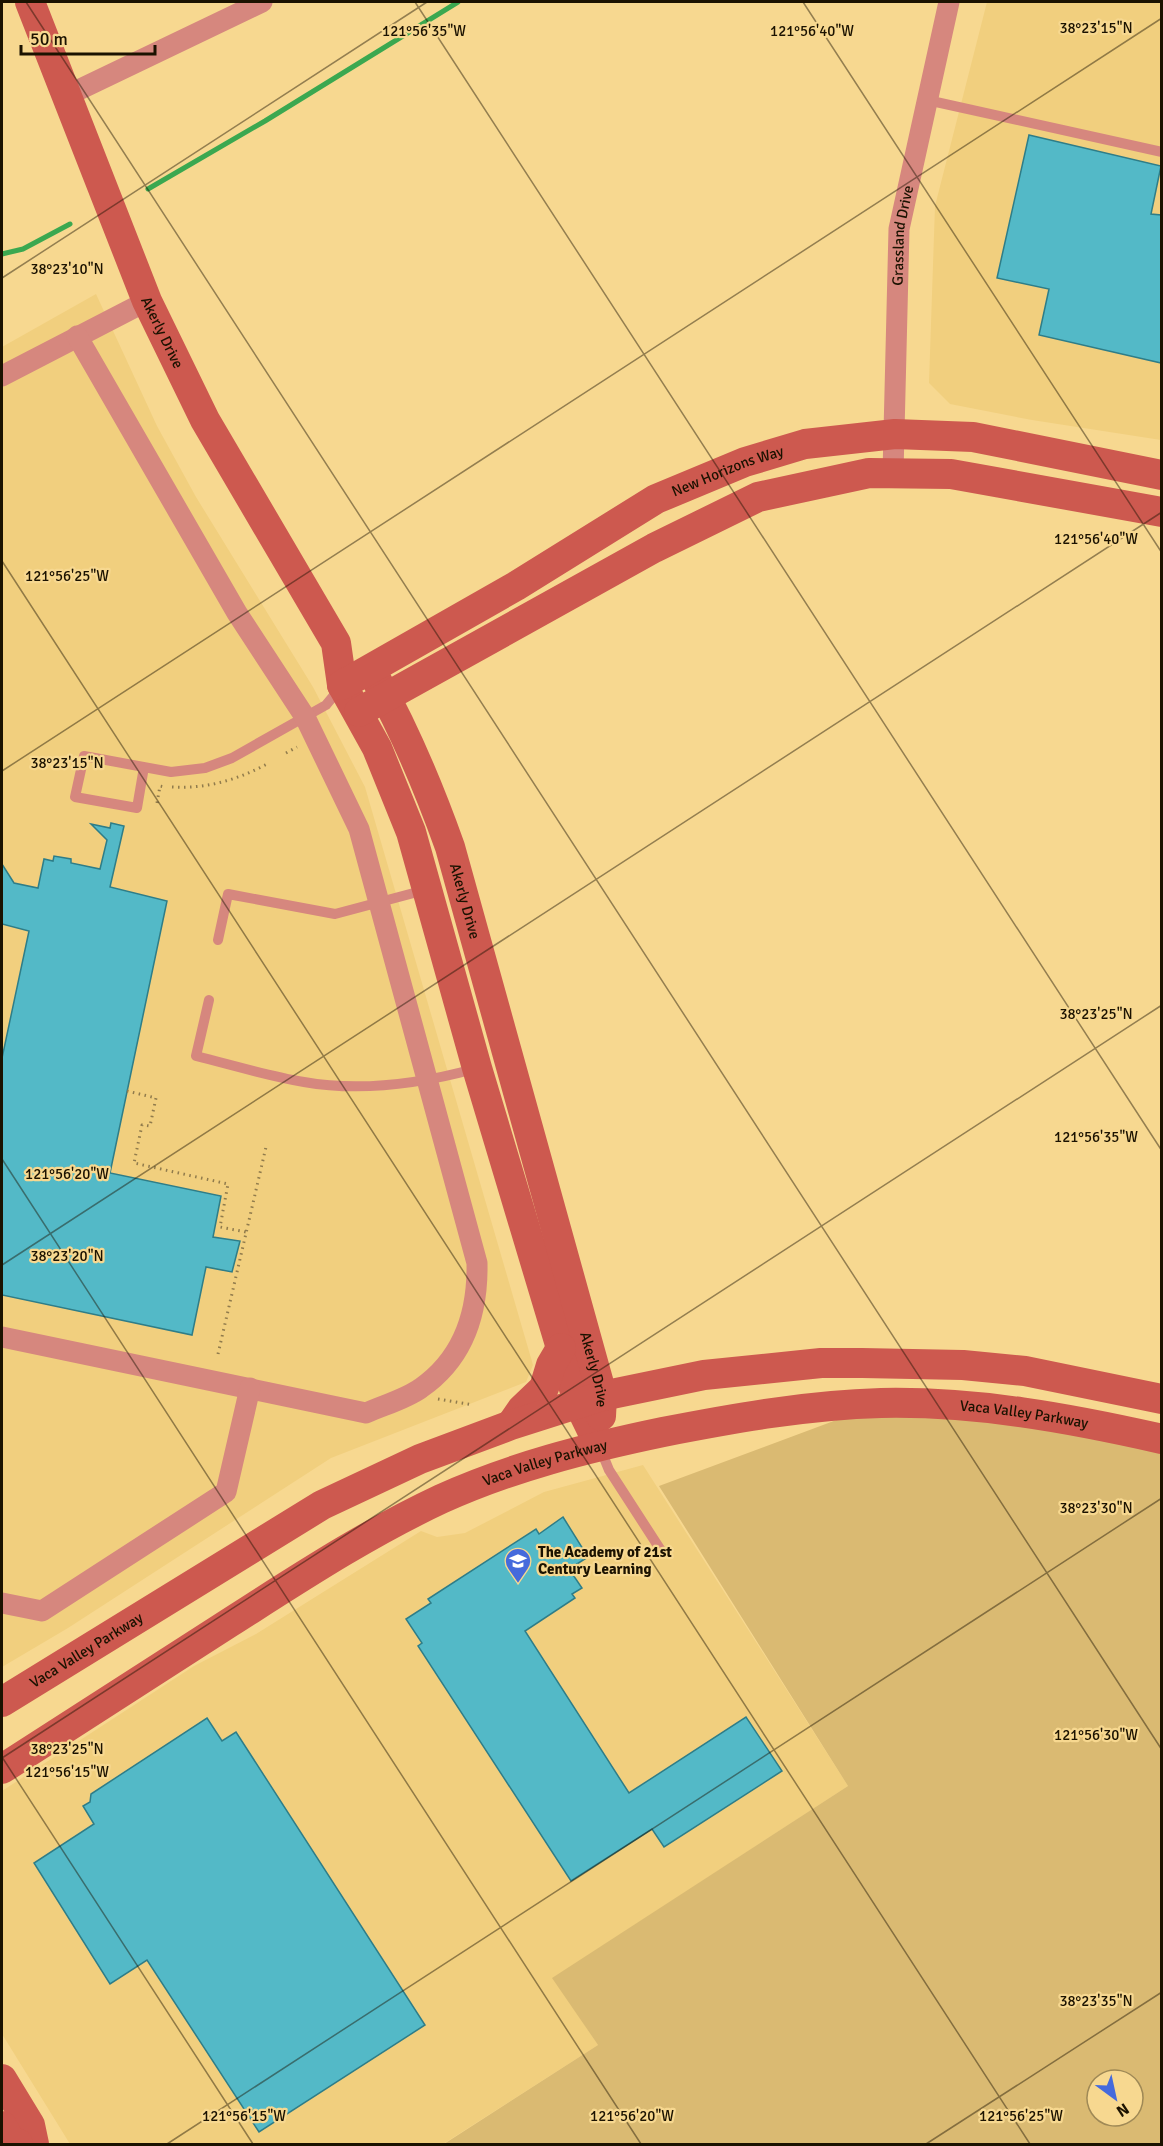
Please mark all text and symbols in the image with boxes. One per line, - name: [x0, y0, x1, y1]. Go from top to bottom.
- scale bar: [21, 18, 154, 56]
- text: 38°23'15"N: [1059, 19, 1133, 37]
- text: 121°56'35"W: [382, 22, 466, 40]
- text: 121°56'40"W: [770, 22, 854, 40]
- text: 50 m: [30, 28, 68, 50]
- street label: Grassland Drive: [889, 184, 917, 286]
- text: 38°23'10"N: [30, 260, 104, 278]
- street label: Akerly Drive: [137, 294, 187, 371]
- street label: New Horizons Way: [669, 442, 786, 501]
- text: 121°56'40"W: [1054, 530, 1138, 548]
- text: 121°56'25"W: [25, 567, 109, 585]
- text: 38°23'15"N: [30, 754, 104, 772]
- street label: Akerly Drive: [446, 861, 484, 941]
- text: 38°23'25"N: [1059, 1005, 1133, 1023]
- text: 121°56'35"W: [1054, 1128, 1138, 1146]
- text: 121°56'20"W: [25, 1165, 109, 1183]
- text: 38°23'20"N: [30, 1247, 104, 1265]
- street label: Akerly Drive: [576, 1330, 611, 1408]
- street label: Vaca Valley Parkway: [959, 1396, 1090, 1432]
- street label: Vaca Valley Parkway: [480, 1436, 609, 1490]
- text: 38°23'30"N: [1059, 1499, 1133, 1517]
- place label: The Academy of 21st Century Learning: [538, 1543, 672, 1578]
- school or university icon: The Academy of 21st Century Learning: [503, 1546, 533, 1584]
- street label: Vaca Valley Parkway: [27, 1609, 146, 1692]
- text: 121°56'30"W: [1054, 1726, 1138, 1744]
- text: 38°23'25"N: [30, 1740, 104, 1758]
- text: 121°56'15"W: [25, 1763, 109, 1781]
- text: 38°23'35"N: [1059, 1992, 1133, 2010]
- north arrow: [1085, 2068, 1145, 2128]
- text: N: [1113, 2098, 1133, 2121]
- text: 121°56'15"W: [202, 2107, 286, 2125]
- text: 121°56'20"W: [590, 2107, 674, 2125]
- text: 121°56'25"W: [979, 2107, 1063, 2125]

